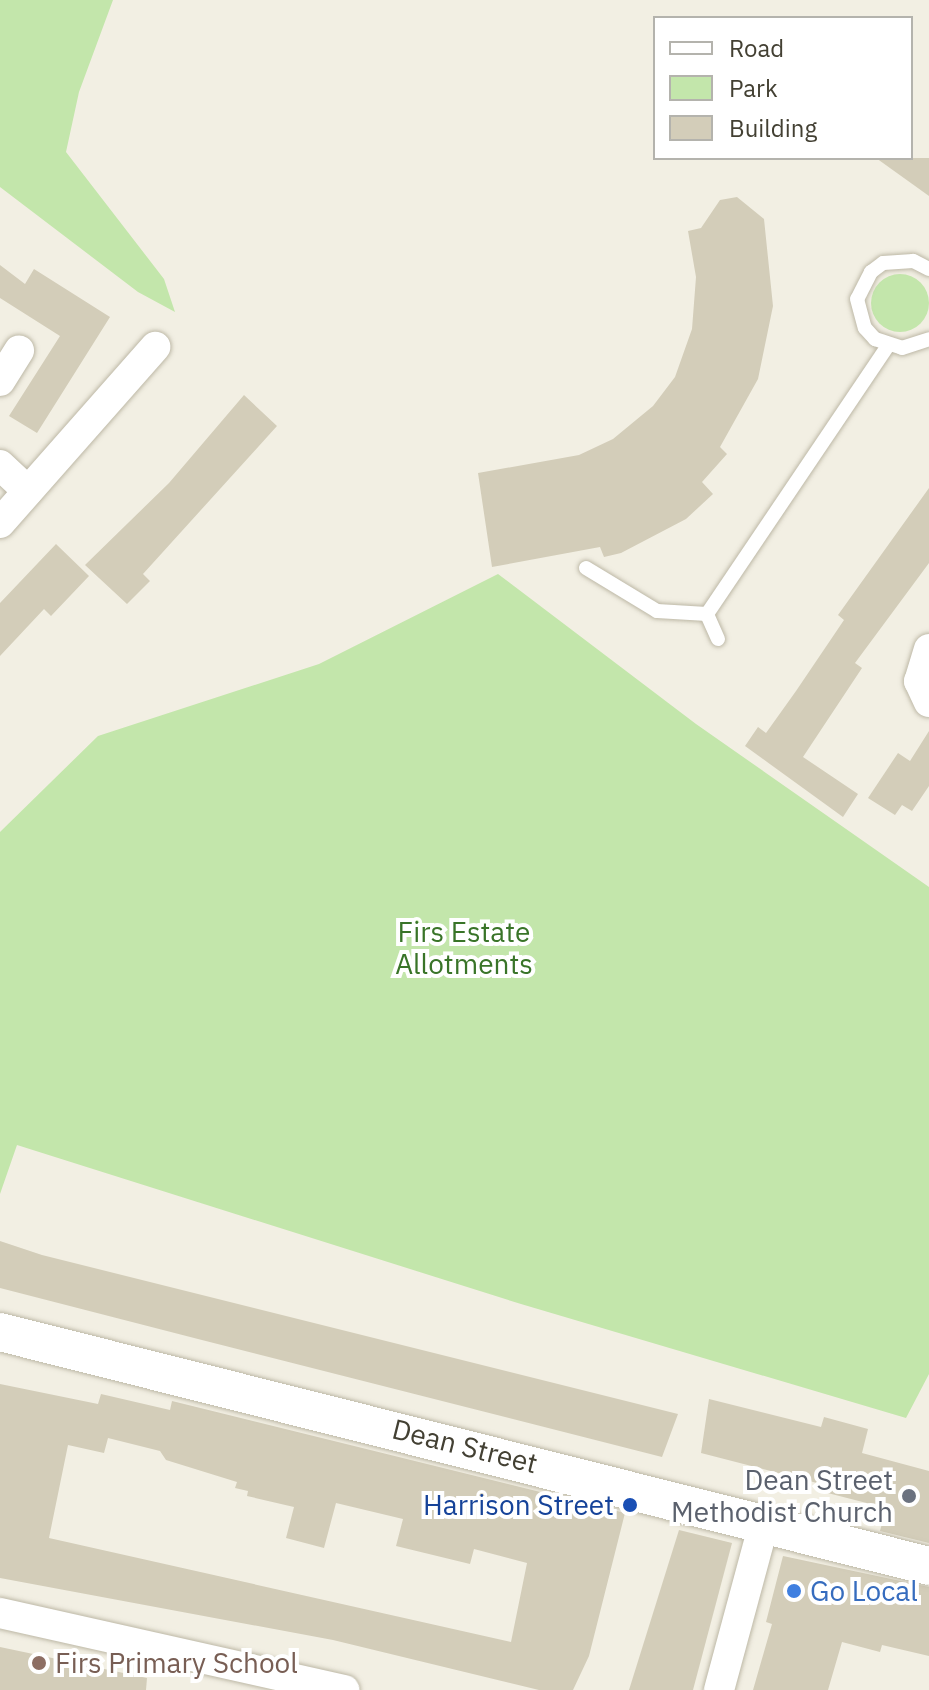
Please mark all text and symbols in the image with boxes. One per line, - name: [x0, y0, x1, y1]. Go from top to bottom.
- legend: [653, 16, 913, 160]
- text: Road: [729, 32, 784, 64]
- text: Park: [729, 72, 778, 104]
- text: Building: [729, 112, 817, 144]
- park label: Firs Estate Allotments: [395, 915, 533, 981]
- street label: Dean Street: [389, 1412, 541, 1480]
- place label: Dean Street Methodist Church: [671, 1463, 893, 1529]
- marker: Dean Street Methodist Church: [900, 1487, 918, 1505]
- place label: Harrison Street: [423, 1488, 614, 1522]
- marker: Harrison Street: [621, 1496, 639, 1514]
- place label: Go Local: [810, 1574, 918, 1608]
- marker: Go Local: [785, 1582, 803, 1600]
- place label: Firs Primary School: [55, 1646, 298, 1680]
- marker: Firs Primary School: [30, 1654, 48, 1672]

